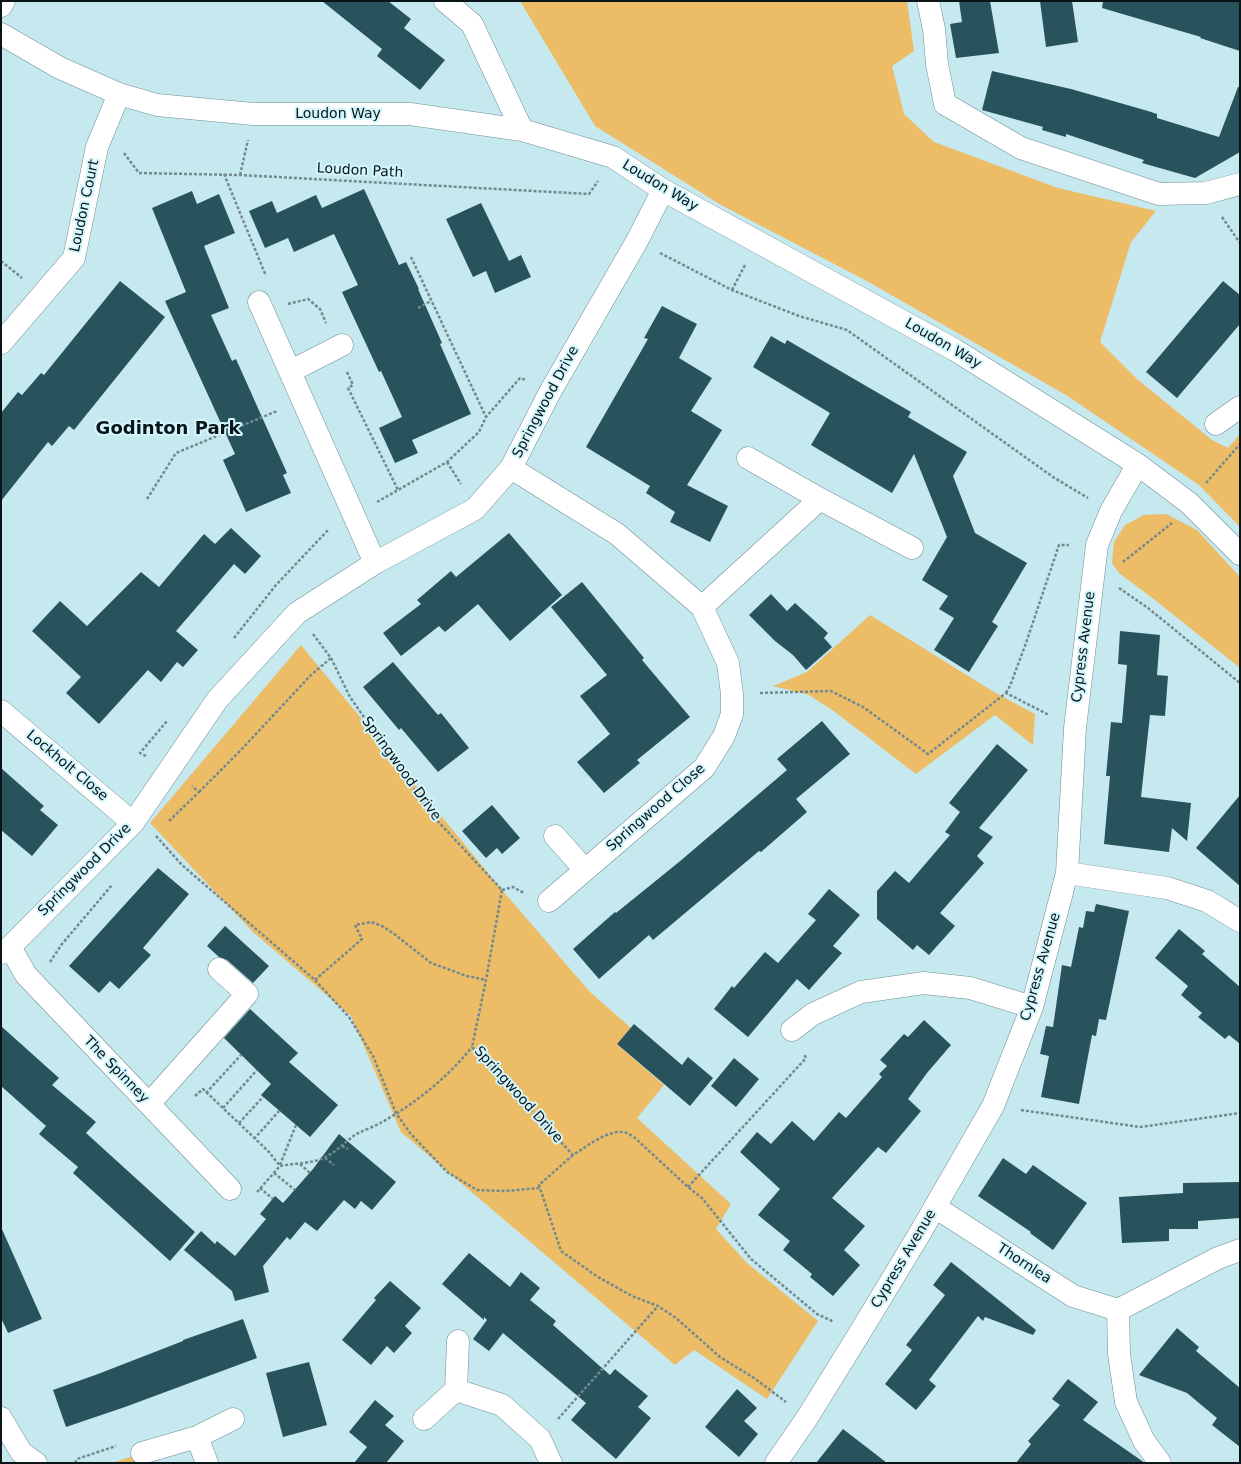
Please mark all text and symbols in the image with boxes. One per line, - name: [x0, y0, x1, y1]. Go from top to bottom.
- street label: Loudon Way: [295, 106, 381, 122]
- street label: Loudon Way: [619, 157, 701, 215]
- street label: Loudon Court: [67, 158, 103, 254]
- street label: Loudon Path: [316, 160, 404, 182]
- street label: Loudon Way: [902, 315, 984, 373]
- street label: Springwood Drive: [509, 343, 583, 461]
- district label: Godinton Park: [96, 418, 240, 440]
- street label: Cypress Avenue: [1069, 590, 1099, 704]
- street label: Springwood Drive: [358, 714, 444, 824]
- street label: Lockholt Close: [23, 727, 111, 805]
- street label: Springwood Close: [603, 761, 709, 855]
- street label: Springwood Drive: [35, 820, 135, 920]
- street label: Cypress Avenue: [1017, 911, 1065, 1023]
- street label: The Spinney: [80, 1033, 152, 1107]
- street label: Springwood Drive: [470, 1043, 566, 1147]
- street label: Cypress Avenue: [868, 1207, 940, 1311]
- street label: Thornlea: [994, 1240, 1054, 1288]

